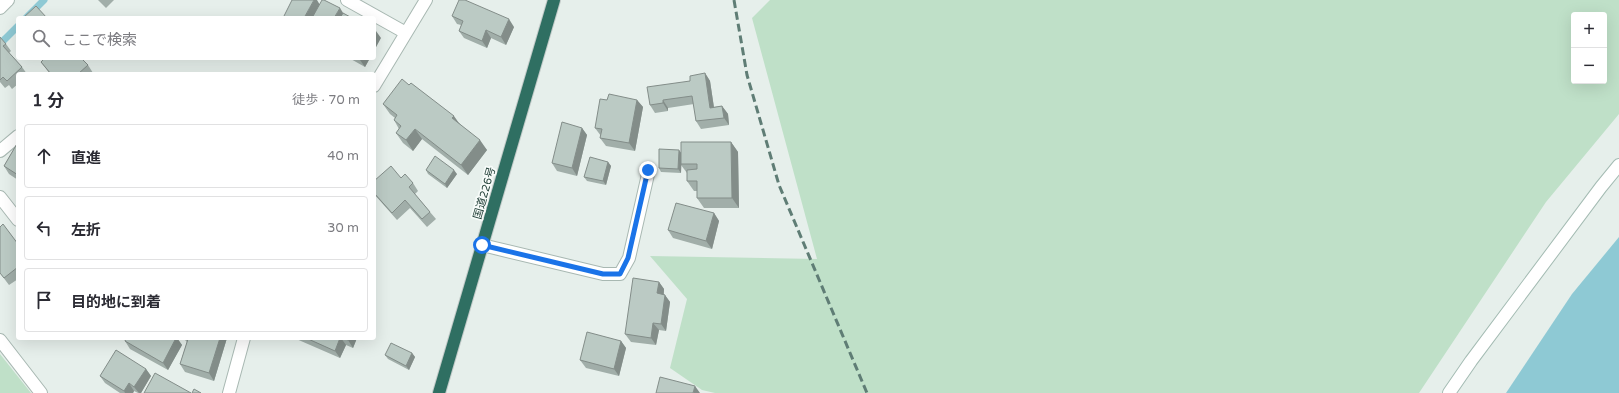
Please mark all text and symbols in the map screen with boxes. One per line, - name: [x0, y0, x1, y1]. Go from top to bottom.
- map controls: [1571, 12, 1607, 84]
- button: +: [1571, 12, 1607, 48]
- search box: [16, 16, 376, 60]
- icon: search: [30, 27, 52, 49]
- text: ここで検索: [62, 31, 137, 49]
- button: −: [1571, 48, 1607, 84]
- text: 1 分: [32, 90, 64, 111]
- text: 徒歩 · 70 m: [292, 92, 360, 108]
- icon: ahead: [33, 145, 55, 167]
- text: 40 m: [327, 148, 359, 164]
- text: 直進: [71, 149, 101, 167]
- route end: [639, 161, 657, 179]
- street label: 国道226号: [471, 166, 498, 221]
- icon: left: [33, 217, 55, 239]
- text: 30 m: [327, 220, 359, 236]
- text: 左折: [71, 221, 101, 239]
- route start: [473, 236, 491, 254]
- icon: arrive: [33, 289, 55, 311]
- text: 目的地に到着: [71, 293, 161, 311]

